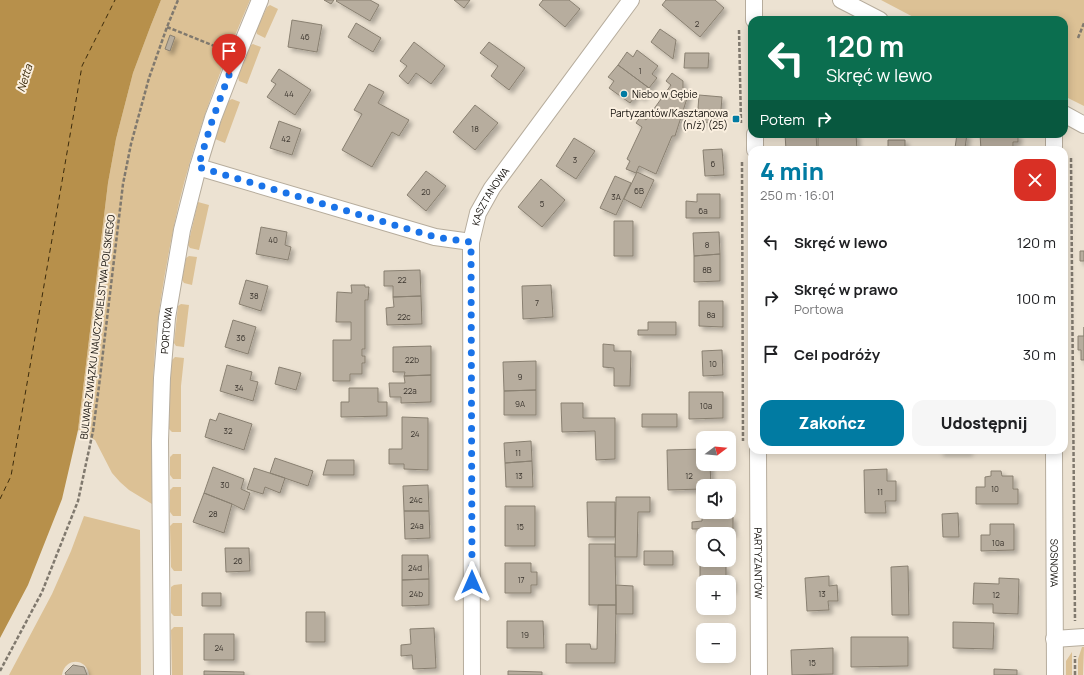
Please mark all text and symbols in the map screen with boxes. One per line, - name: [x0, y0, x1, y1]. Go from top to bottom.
- house number: 2: [695, 18, 700, 29]
- text: 120 m: [826, 27, 904, 65]
- house number: 46: [300, 31, 310, 42]
- icon: left: [760, 32, 812, 84]
- pin: [212, 34, 246, 75]
- icon: arrive: [218, 40, 240, 62]
- water label: Netta: [13, 61, 36, 94]
- text: Skręć w lewo: [826, 63, 932, 87]
- house number: 1: [638, 65, 642, 76]
- place label: Niebo w Gębie: [632, 87, 698, 101]
- house number: 44: [284, 88, 294, 99]
- marker: Niebo w Gębie: [619, 89, 629, 99]
- place label: Partyzantów/Kasztanowa (n/ż) (25): [610, 106, 728, 132]
- icon: right: [813, 108, 835, 130]
- text: Potem: [760, 109, 805, 130]
- marker: Partyzantów/Kasztanowa (n/ż) (25): [731, 114, 741, 124]
- house number: 18: [471, 123, 479, 134]
- house number: 42: [281, 133, 291, 144]
- house number: 3: [573, 154, 577, 165]
- text: 4 min: [760, 154, 824, 187]
- house number: 6: [711, 158, 716, 169]
- button: close: [1014, 159, 1056, 201]
- street label: KASZTANOWA: [468, 164, 513, 227]
- house number: 6B: [634, 185, 644, 196]
- house number: 20: [421, 186, 431, 197]
- text: 250 m · 16:01: [760, 186, 835, 204]
- house number: 3A: [611, 191, 621, 202]
- house number: 5: [540, 198, 545, 209]
- house number: 6a: [698, 205, 708, 216]
- street label: BULWAR ZWIĄZKU NAUCZYCIELSTWA POLSKIEGO: [76, 214, 118, 440]
- icon: left: [760, 231, 782, 253]
- text: Skręć w lewo: [794, 232, 888, 253]
- text: 120 m: [1017, 232, 1056, 253]
- house number: 40: [268, 234, 278, 245]
- house number: 8: [705, 239, 710, 250]
- house number: 8B: [702, 264, 712, 275]
- house number: 22: [397, 274, 407, 285]
- text: Skręć w prawo: [794, 279, 898, 300]
- icon: right: [760, 287, 782, 309]
- text: 100 m: [1016, 288, 1056, 309]
- house number: 38: [249, 290, 259, 301]
- house number: 7: [535, 297, 539, 308]
- text: Portowa: [794, 300, 843, 318]
- street label: PORTOWA: [157, 305, 176, 354]
- house number: 8a: [706, 309, 716, 320]
- house number: 22c: [397, 311, 411, 322]
- house number: 36: [236, 332, 246, 343]
- icon: arrive: [760, 343, 782, 365]
- text: Cel podróży: [794, 344, 880, 365]
- text: 30 m: [1023, 344, 1056, 365]
- house number: 22b: [405, 354, 419, 365]
- house number: 10: [709, 358, 717, 369]
- house number: 9: [518, 371, 523, 382]
- house number: 34: [234, 382, 244, 393]
- house number: 22a: [403, 385, 417, 396]
- house number: 9A: [515, 398, 525, 409]
- house number: 10a: [700, 400, 712, 411]
- button: Zakończ: [760, 400, 904, 446]
- button: Udostępnij: [912, 400, 1056, 446]
- house number: 32: [224, 425, 233, 436]
- house number: 24: [410, 428, 420, 439]
- north arrow: [696, 431, 736, 471]
- map controls: [696, 431, 736, 663]
- house number: 11: [515, 447, 521, 458]
- house number: 13: [515, 470, 523, 481]
- house number: 12: [685, 470, 693, 481]
- house number: 30: [220, 479, 230, 490]
- button: sound: [696, 479, 736, 519]
- house number: 10: [991, 483, 999, 494]
- house number: 11: [877, 486, 883, 497]
- house number: 24c: [409, 494, 423, 505]
- house number: 28: [208, 508, 218, 519]
- house number: 24a: [410, 520, 424, 531]
- house number: 15: [516, 521, 524, 532]
- button: search: [696, 527, 736, 567]
- street label: PARTYZANTÓW: [751, 527, 766, 599]
- house number: 10a: [992, 537, 1004, 548]
- street label: SOSNOWA: [1047, 539, 1062, 588]
- house number: 26: [233, 555, 243, 566]
- position arrow: [451, 561, 493, 603]
- house number: 24d: [408, 562, 422, 573]
- house number: 17: [517, 574, 525, 585]
- button: +: [696, 575, 736, 615]
- house number: 24b: [409, 588, 423, 599]
- house number: 13: [818, 588, 826, 599]
- house number: 12: [992, 589, 1000, 600]
- button: −: [696, 623, 736, 663]
- house number: 19: [521, 629, 529, 640]
- house number: 24: [214, 642, 224, 653]
- house number: 15: [808, 657, 816, 668]

